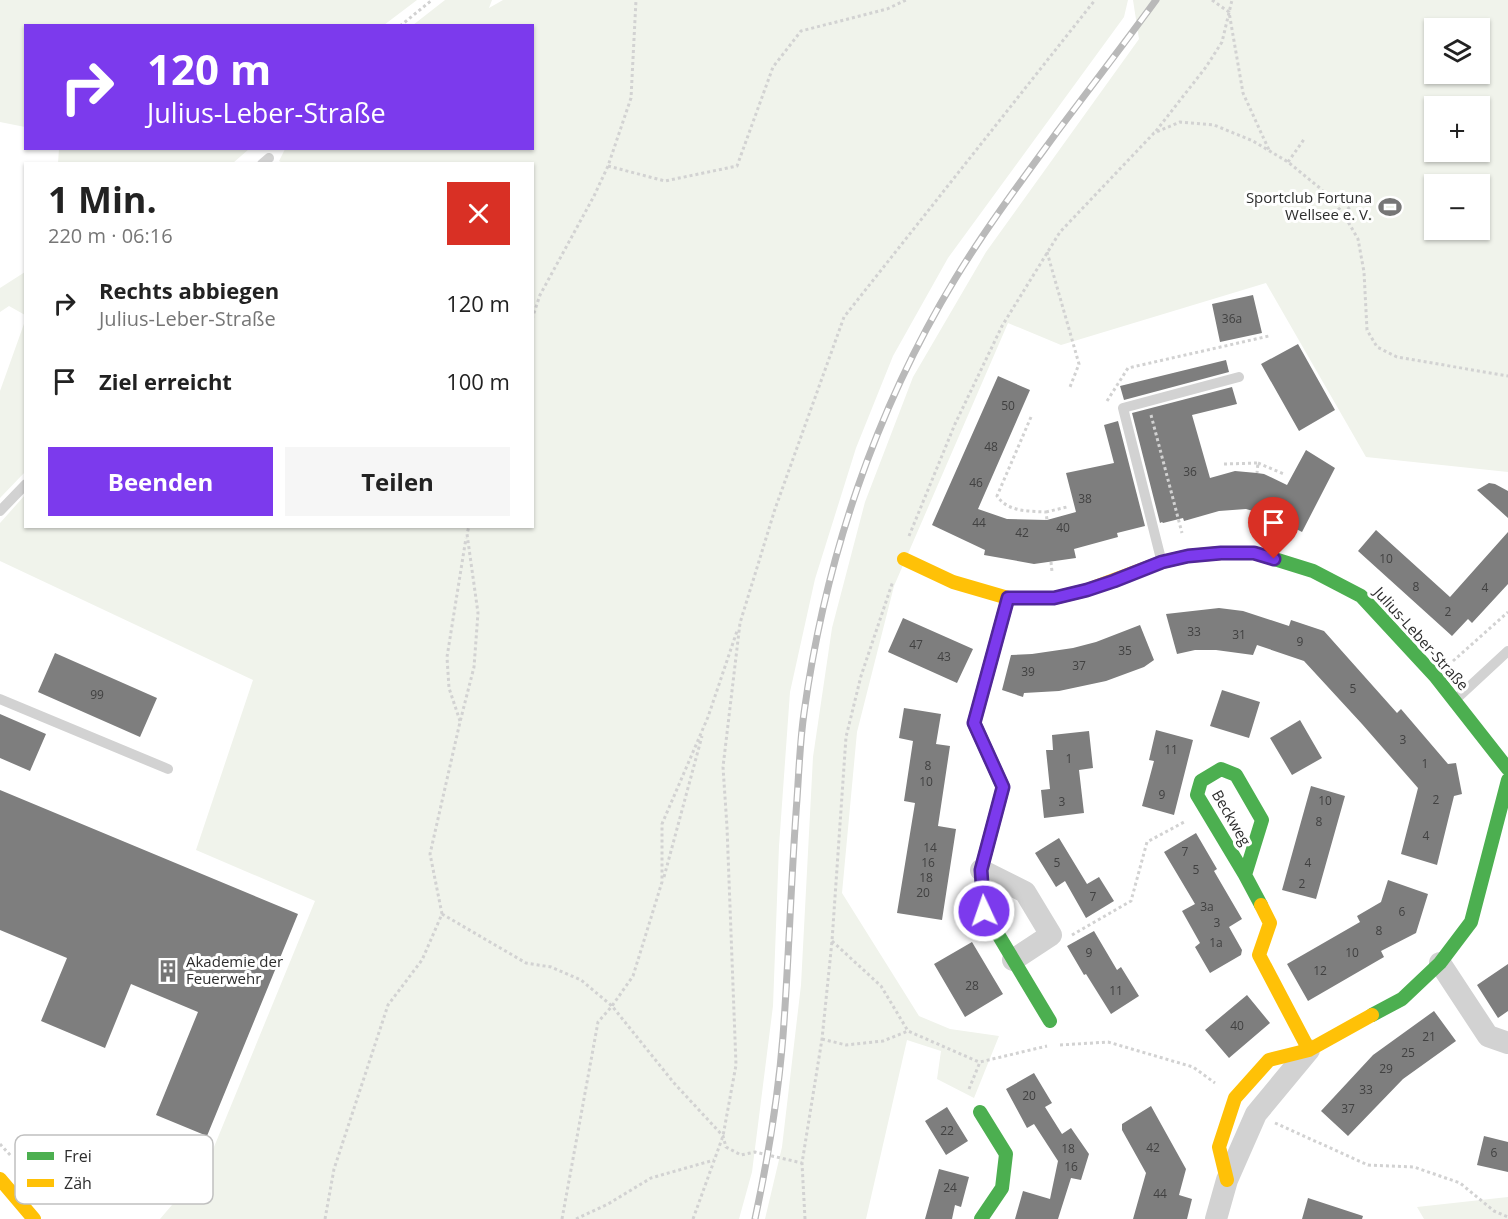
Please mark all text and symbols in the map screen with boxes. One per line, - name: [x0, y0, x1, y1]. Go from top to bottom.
- map controls: [1424, 18, 1490, 240]
- button: layers: [1424, 18, 1490, 84]
- text: 120 m: [147, 40, 271, 97]
- icon: right: [48, 48, 126, 126]
- text: Julius-Leber-Straße: [147, 94, 386, 131]
- button: +: [1424, 96, 1490, 162]
- button: −: [1424, 174, 1490, 240]
- text: 1 Min.: [48, 175, 157, 224]
- button: close: [447, 182, 510, 245]
- place label: Sportclub Fortuna Wellsee e. V.: [1246, 187, 1372, 224]
- sports icon: Sportclub Fortuna Wellsee e. V.: [1377, 194, 1403, 220]
- text: 220 m · 06:16: [48, 222, 173, 249]
- text: Rechts abbiegen: [99, 275, 279, 305]
- icon: right: [48, 287, 81, 320]
- text: 120 m: [446, 288, 510, 318]
- text: Julius-Leber-Straße: [99, 305, 276, 332]
- house number: 36a: [1222, 310, 1242, 327]
- icon: arrive: [48, 365, 81, 398]
- text: Ziel erreicht: [99, 366, 232, 396]
- text: 100 m: [446, 366, 510, 396]
- house number: 50: [1001, 397, 1015, 414]
- house number: 48: [984, 438, 998, 455]
- button: Beenden: [48, 447, 273, 516]
- button: Teilen: [285, 447, 510, 516]
- house number: 36: [1183, 463, 1197, 480]
- house number: 46: [969, 474, 983, 491]
- house number: 38: [1078, 490, 1092, 507]
- pin: [1248, 497, 1299, 559]
- icon: arrive: [1257, 506, 1290, 539]
- house number: 44: [972, 514, 986, 531]
- house number: 40: [1056, 519, 1070, 536]
- house number: 42: [1015, 524, 1029, 541]
- house number: 10: [1379, 550, 1393, 567]
- house number: 8: [1413, 578, 1420, 595]
- house number: 4: [1482, 579, 1489, 596]
- street label: Julius-Leber-Straße: [1369, 581, 1474, 694]
- house number: 2: [1445, 603, 1452, 620]
- house number: 33: [1187, 623, 1201, 640]
- house number: 31: [1232, 626, 1246, 643]
- house number: 9: [1297, 633, 1304, 650]
- house number: 47: [909, 636, 923, 653]
- house number: 35: [1118, 642, 1132, 659]
- house number: 43: [937, 648, 951, 665]
- house number: 37: [1072, 657, 1086, 674]
- house number: 39: [1021, 663, 1035, 680]
- house number: 5: [1350, 680, 1357, 697]
- house number: 99: [90, 686, 104, 703]
- house number: 3: [1400, 731, 1407, 748]
- house number: 11: [1164, 741, 1178, 758]
- house number: 1: [1066, 750, 1072, 767]
- house number: 1: [1422, 755, 1428, 772]
- house number: 8: [925, 757, 932, 774]
- house number: 10: [919, 773, 933, 790]
- house number: 9: [1159, 786, 1166, 803]
- street label: Beckweg: [1208, 786, 1256, 849]
- house number: 2: [1433, 791, 1440, 808]
- house number: 10: [1318, 792, 1332, 809]
- house number: 3: [1059, 793, 1066, 810]
- house number: 8: [1316, 813, 1323, 830]
- house number: 4: [1423, 827, 1430, 844]
- house number: 14: [923, 839, 937, 856]
- house number: 7: [1182, 843, 1189, 860]
- house number: 16: [921, 854, 935, 871]
- house number: 5: [1054, 854, 1061, 871]
- house number: 4: [1305, 854, 1312, 871]
- house number: 5: [1193, 861, 1200, 878]
- house number: 18: [919, 869, 933, 886]
- house number: 2: [1299, 875, 1306, 892]
- position arrow: [952, 879, 1016, 943]
- house number: 20: [916, 884, 930, 901]
- house number: 7: [1090, 888, 1097, 905]
- house number: 3a: [1200, 898, 1214, 915]
- house number: 6: [1399, 903, 1406, 920]
- house number: 3: [1214, 914, 1221, 931]
- house number: 8: [1376, 922, 1383, 939]
- house number: 1a: [1209, 934, 1223, 951]
- house number: 9: [1086, 944, 1093, 961]
- house number: 10: [1345, 944, 1359, 961]
- place label: Akademie der Feuerwehr: [186, 951, 283, 988]
- building icon: Akademie der Feuerwehr: [155, 958, 181, 984]
- house number: 12: [1313, 962, 1327, 979]
- house number: 28: [965, 977, 979, 994]
- house number: 11: [1109, 982, 1123, 999]
- house number: 40: [1230, 1017, 1244, 1034]
- house number: 21: [1422, 1028, 1436, 1045]
- house number: 25: [1401, 1044, 1415, 1061]
- house number: 29: [1379, 1060, 1393, 1077]
- house number: 33: [1359, 1081, 1373, 1098]
- house number: 20: [1022, 1087, 1036, 1104]
- house number: 37: [1341, 1100, 1355, 1117]
- house number: 22: [940, 1122, 954, 1139]
- legend: [15, 1135, 213, 1204]
- house number: 42: [1146, 1139, 1160, 1156]
- house number: 18: [1061, 1140, 1075, 1157]
- house number: 6: [1491, 1144, 1498, 1161]
- text: Frei: [64, 1145, 92, 1167]
- house number: 16: [1064, 1158, 1078, 1175]
- text: Zäh: [64, 1172, 92, 1194]
- house number: 24: [943, 1179, 957, 1196]
- house number: 44: [1153, 1185, 1167, 1202]

